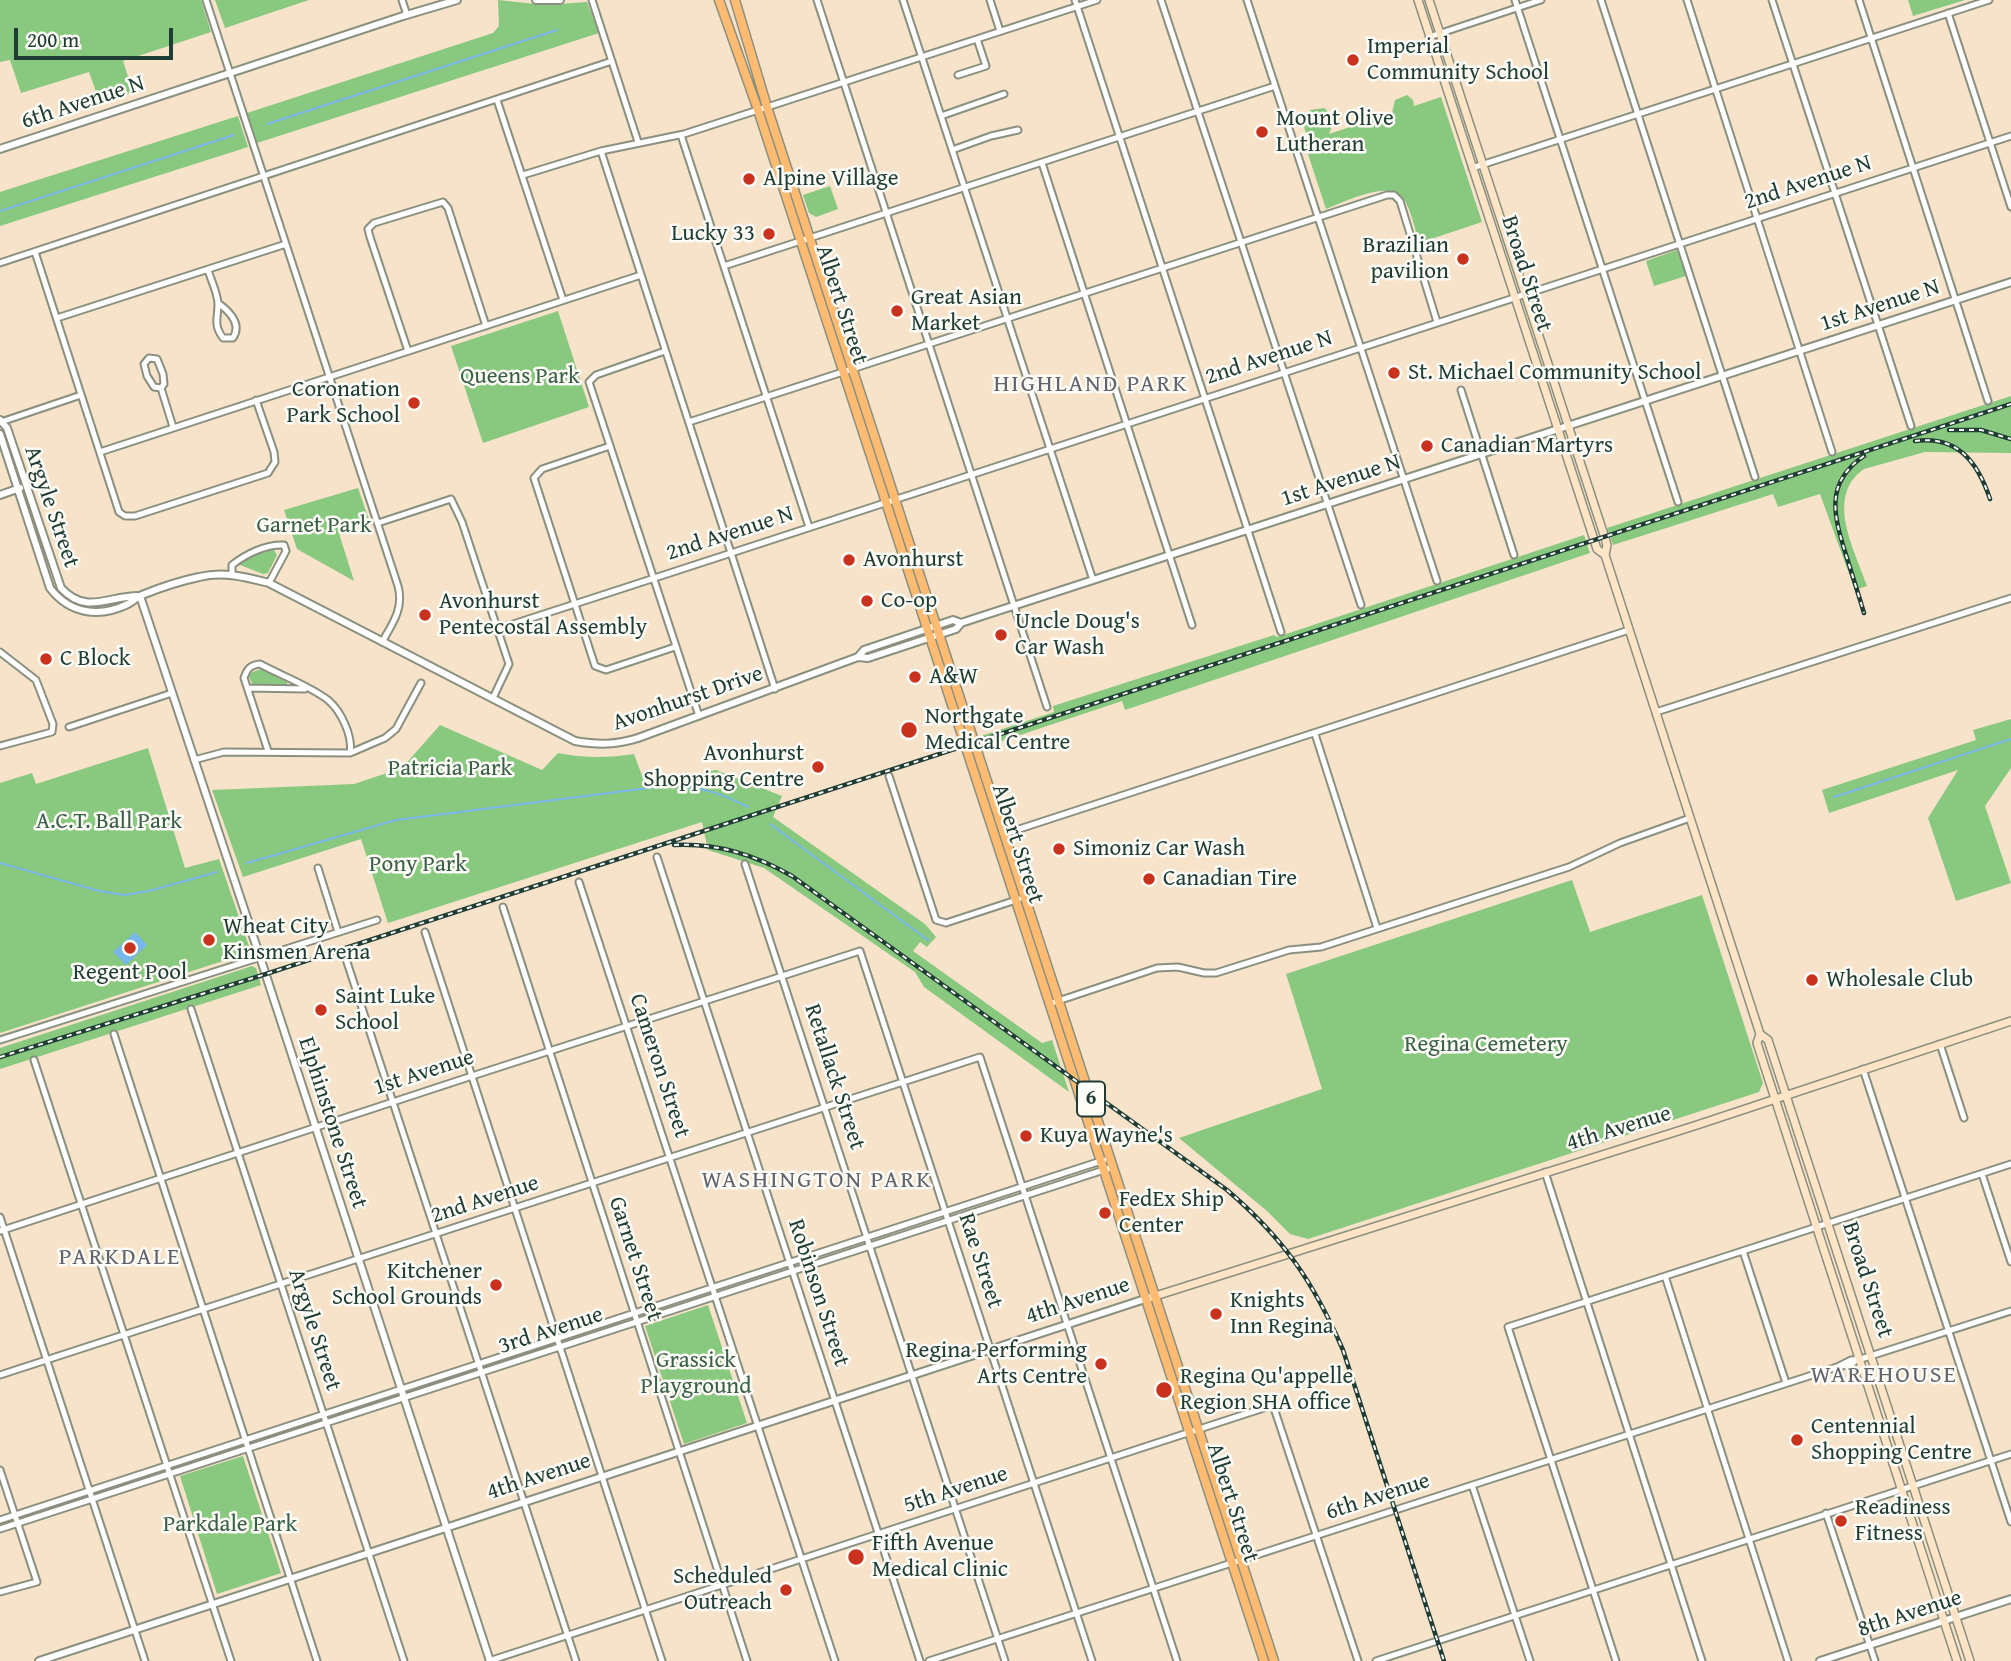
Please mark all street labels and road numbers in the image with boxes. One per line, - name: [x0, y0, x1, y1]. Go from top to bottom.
- street label: 6th Avenue N: [18, 70, 148, 136]
- street label: 2nd Avenue N: [1741, 149, 1875, 217]
- street label: Broad Street: [1494, 213, 1558, 335]
- street label: Albert Street: [809, 242, 873, 368]
- street label: 1st Avenue N: [1817, 274, 1943, 338]
- street label: 2nd Avenue N: [1202, 324, 1336, 392]
- street label: Argyle Street: [17, 443, 85, 571]
- street label: 1st Avenue N: [1278, 449, 1404, 513]
- street label: 2nd Avenue N: [663, 500, 797, 568]
- street label: Avonhurst Drive: [609, 660, 767, 738]
- street label: Albert Street: [985, 781, 1049, 907]
- street label: Cameron Street: [623, 990, 695, 1142]
- street label: Retallack Street: [797, 1001, 871, 1153]
- street label: Elphinstone Street: [291, 1034, 373, 1212]
- street label: 1st Avenue: [370, 1044, 478, 1102]
- road number: 6: [1077, 1082, 1105, 1116]
- street label: 4th Avenue: [1563, 1100, 1675, 1158]
- street label: 2nd Avenue: [427, 1170, 543, 1230]
- street label: Garnet Street: [602, 1193, 668, 1325]
- street label: Rae Street: [952, 1210, 1008, 1312]
- street label: Robinson Street: [781, 1216, 855, 1370]
- street label: Broad Street: [1835, 1219, 1899, 1341]
- street label: Argyle Street: [281, 1265, 347, 1395]
- street label: 4th Avenue: [1022, 1271, 1134, 1331]
- street label: 3rd Avenue: [495, 1301, 607, 1361]
- street label: Albert Street: [1200, 1440, 1264, 1566]
- street label: 4th Avenue: [483, 1447, 595, 1507]
- street label: 5th Avenue: [900, 1460, 1012, 1520]
- street label: 6th Avenue: [1322, 1467, 1434, 1527]
- street label: 8th Avenue: [1854, 1584, 1966, 1644]

